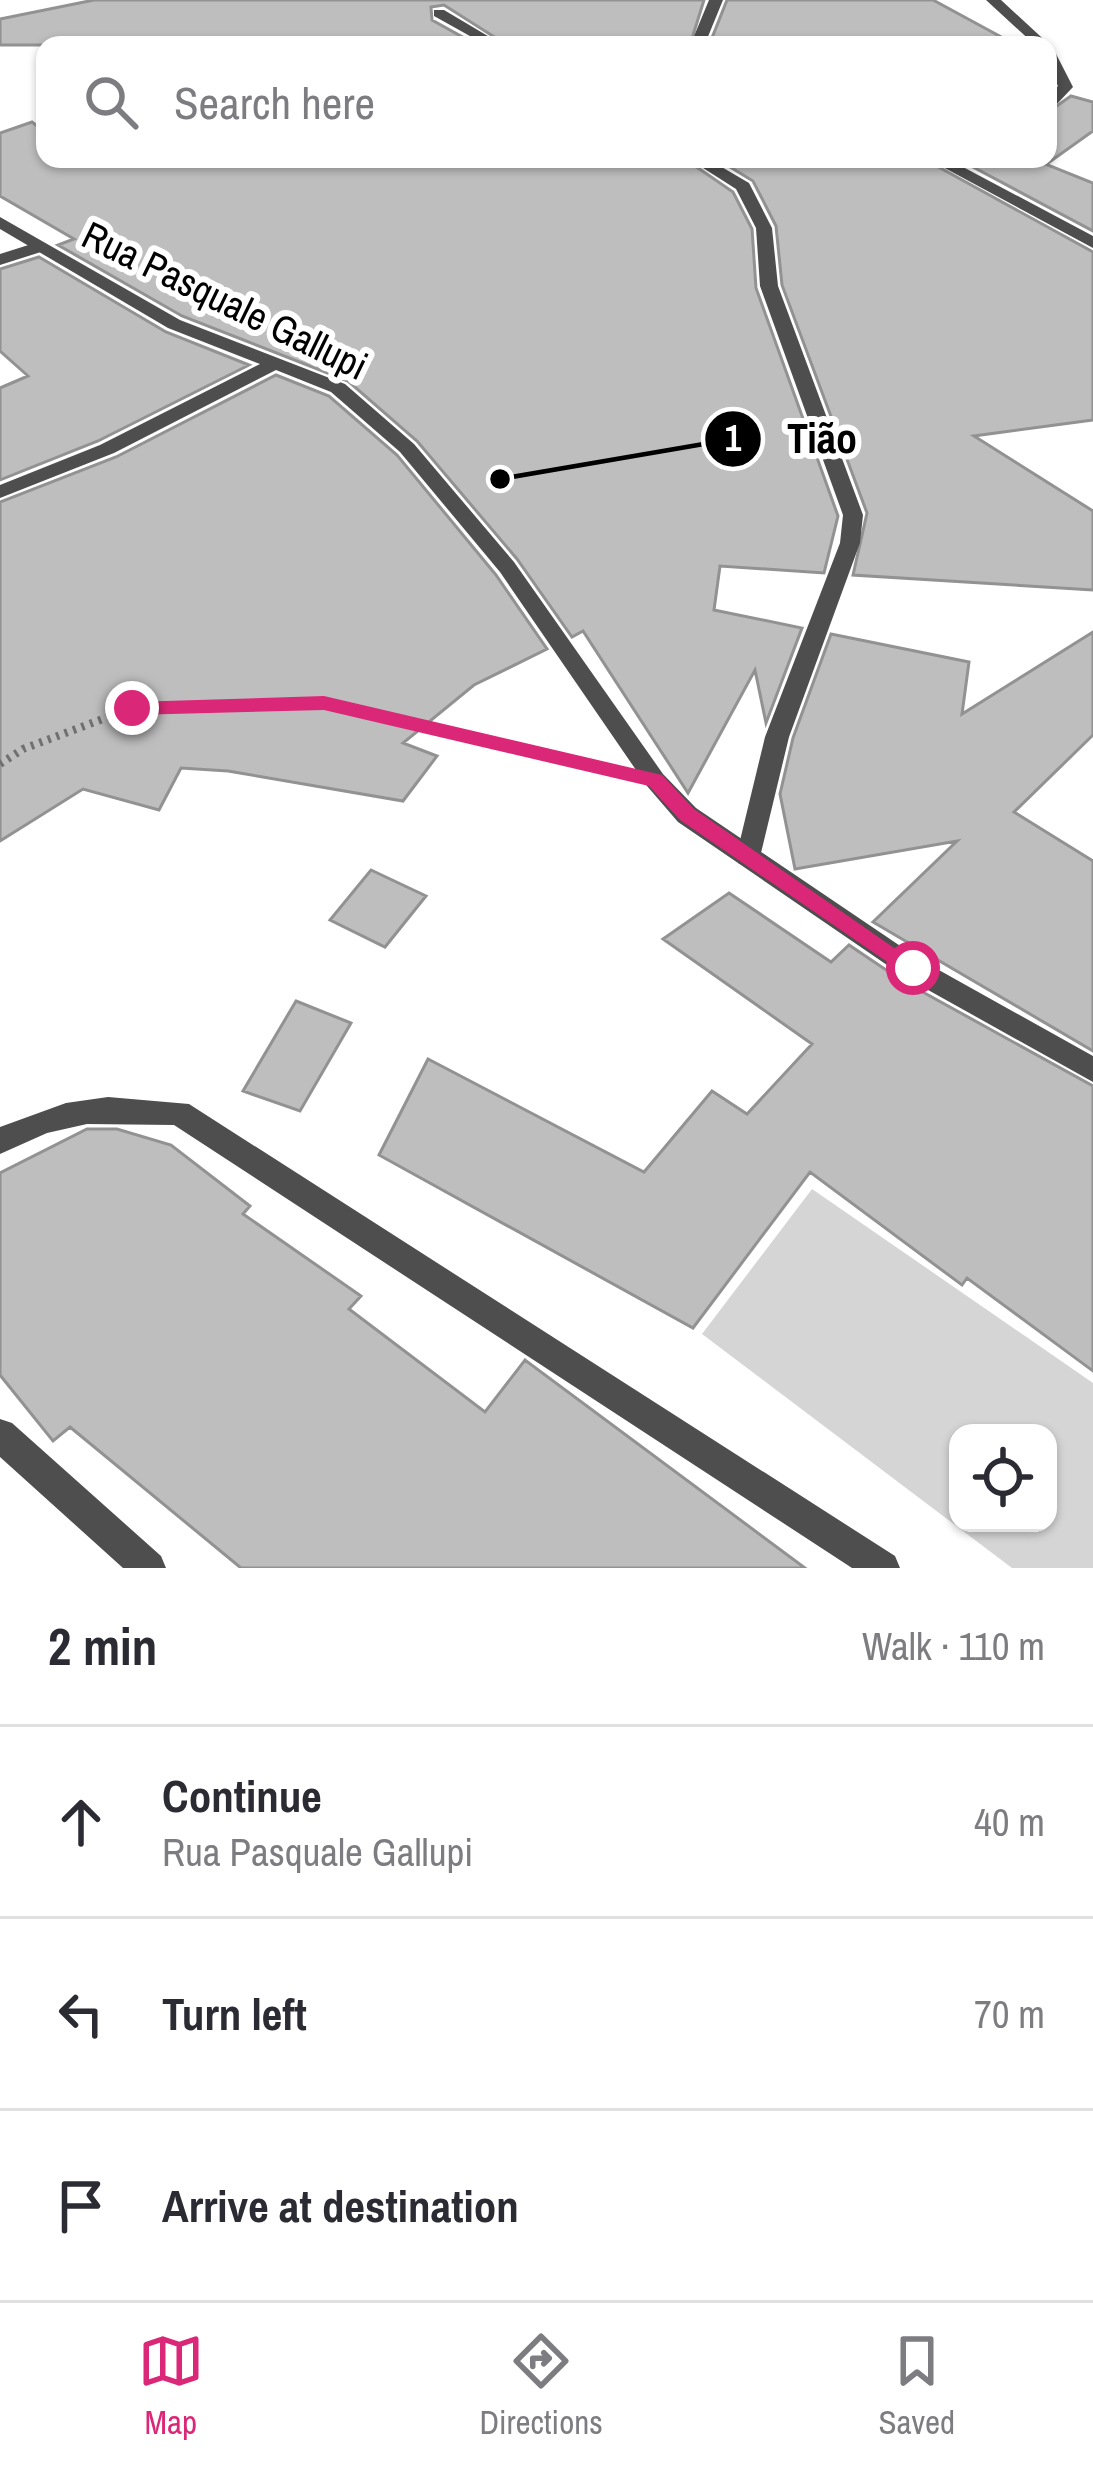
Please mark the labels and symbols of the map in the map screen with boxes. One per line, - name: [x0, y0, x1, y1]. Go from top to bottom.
- street label: Rua Pasquale Gallupi: [74, 208, 376, 392]
- callout: Tião: [703, 400, 881, 478]
- text: Tião: [787, 410, 857, 466]
- text: 1: [725, 414, 742, 462]
- route end: [105, 681, 159, 735]
- route start: [886, 941, 940, 995]

